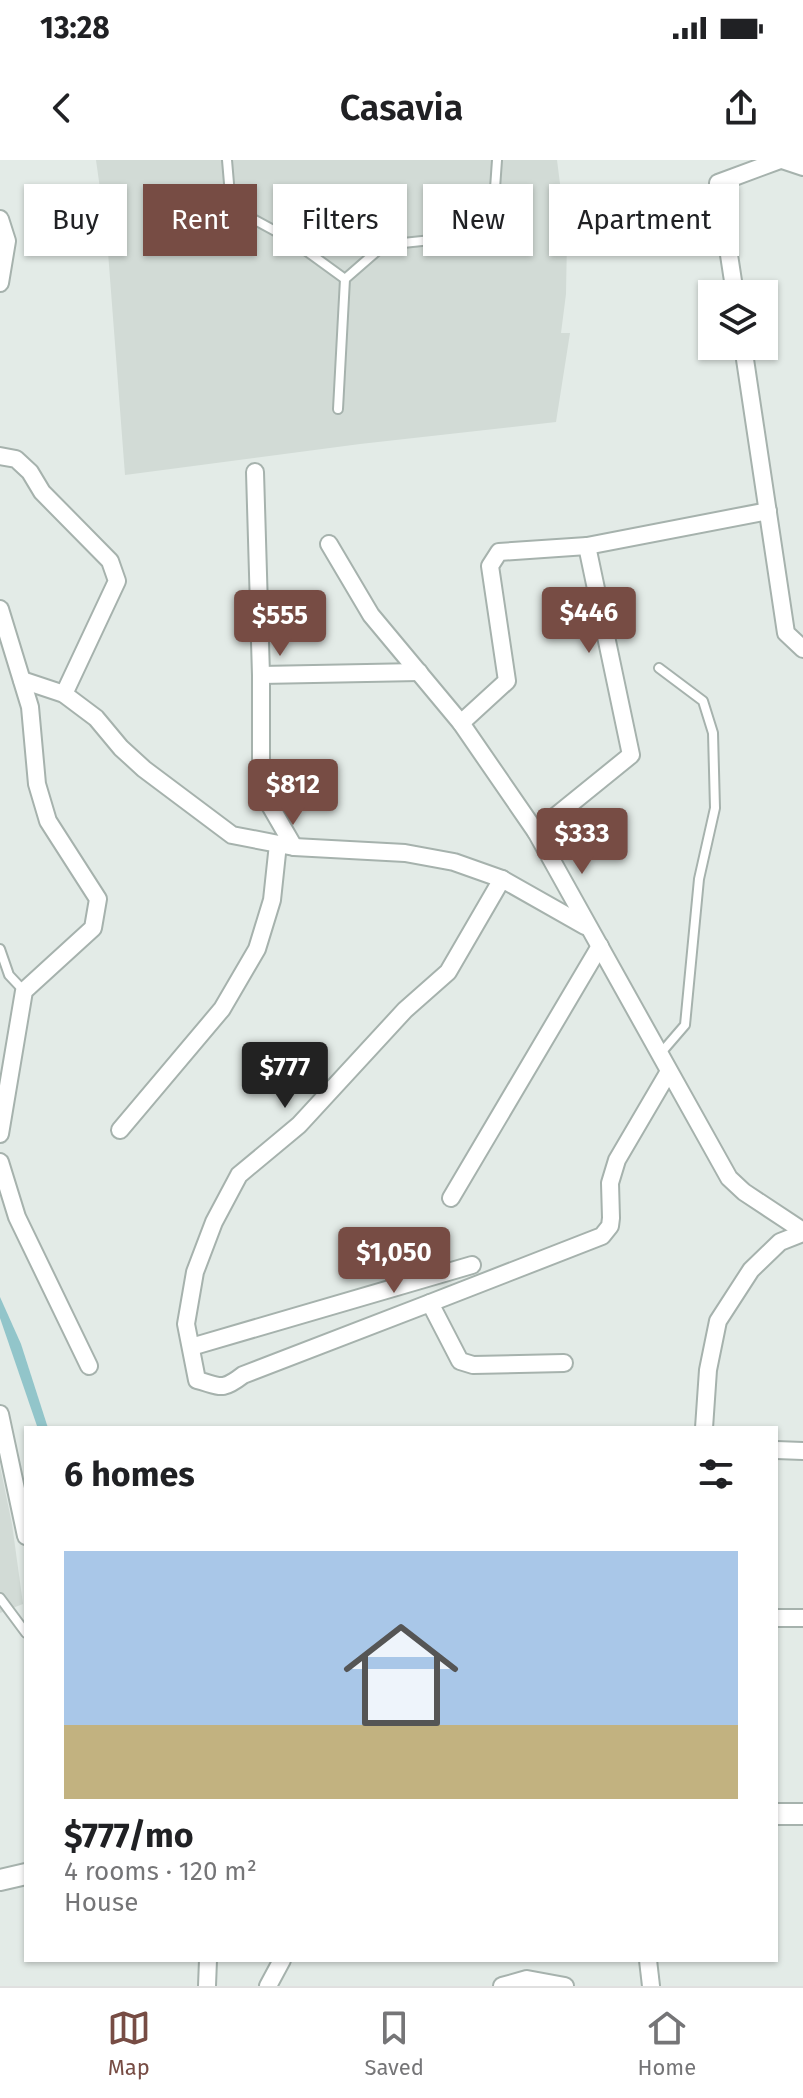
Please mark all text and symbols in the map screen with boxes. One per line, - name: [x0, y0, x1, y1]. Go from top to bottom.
- text: 13:28: [40, 10, 110, 46]
- icon: back: [40, 86, 84, 130]
- text: Casavia: [340, 86, 463, 130]
- icon: share: [719, 86, 763, 130]
- chip: Buy: [24, 184, 127, 256]
- chip: Rent: [143, 184, 257, 256]
- chip: Filters: [273, 184, 407, 256]
- chip: New: [423, 184, 533, 256]
- chip: Apartment: [549, 184, 739, 256]
- map controls: [698, 280, 778, 360]
- button: layers: [698, 280, 778, 360]
- pin: $446: [542, 587, 636, 655]
- pin: $555: [233, 590, 327, 658]
- text: $446: [560, 597, 618, 628]
- text: $555: [252, 600, 308, 631]
- pin: $812: [246, 759, 340, 827]
- text: $812: [266, 769, 320, 800]
- pin: $333: [535, 808, 629, 876]
- text: $333: [555, 818, 609, 849]
- pin: $777: [238, 1042, 332, 1110]
- text: $777: [260, 1052, 310, 1083]
- pin: $1,050: [329, 1227, 459, 1295]
- text: $1,050: [356, 1237, 432, 1268]
- icon: filters: [694, 1452, 738, 1496]
- text: 6 homes: [64, 1454, 195, 1495]
- icon: home: [329, 1603, 473, 1747]
- text: $777/mo: [64, 1815, 194, 1856]
- text: 4 rooms · 120 m²: [64, 1856, 257, 1887]
- text: House: [64, 1887, 138, 1918]
- tab: Map: [107, 2006, 151, 2081]
- tab: Saved: [364, 2006, 424, 2081]
- tab: Home: [638, 2006, 696, 2081]

